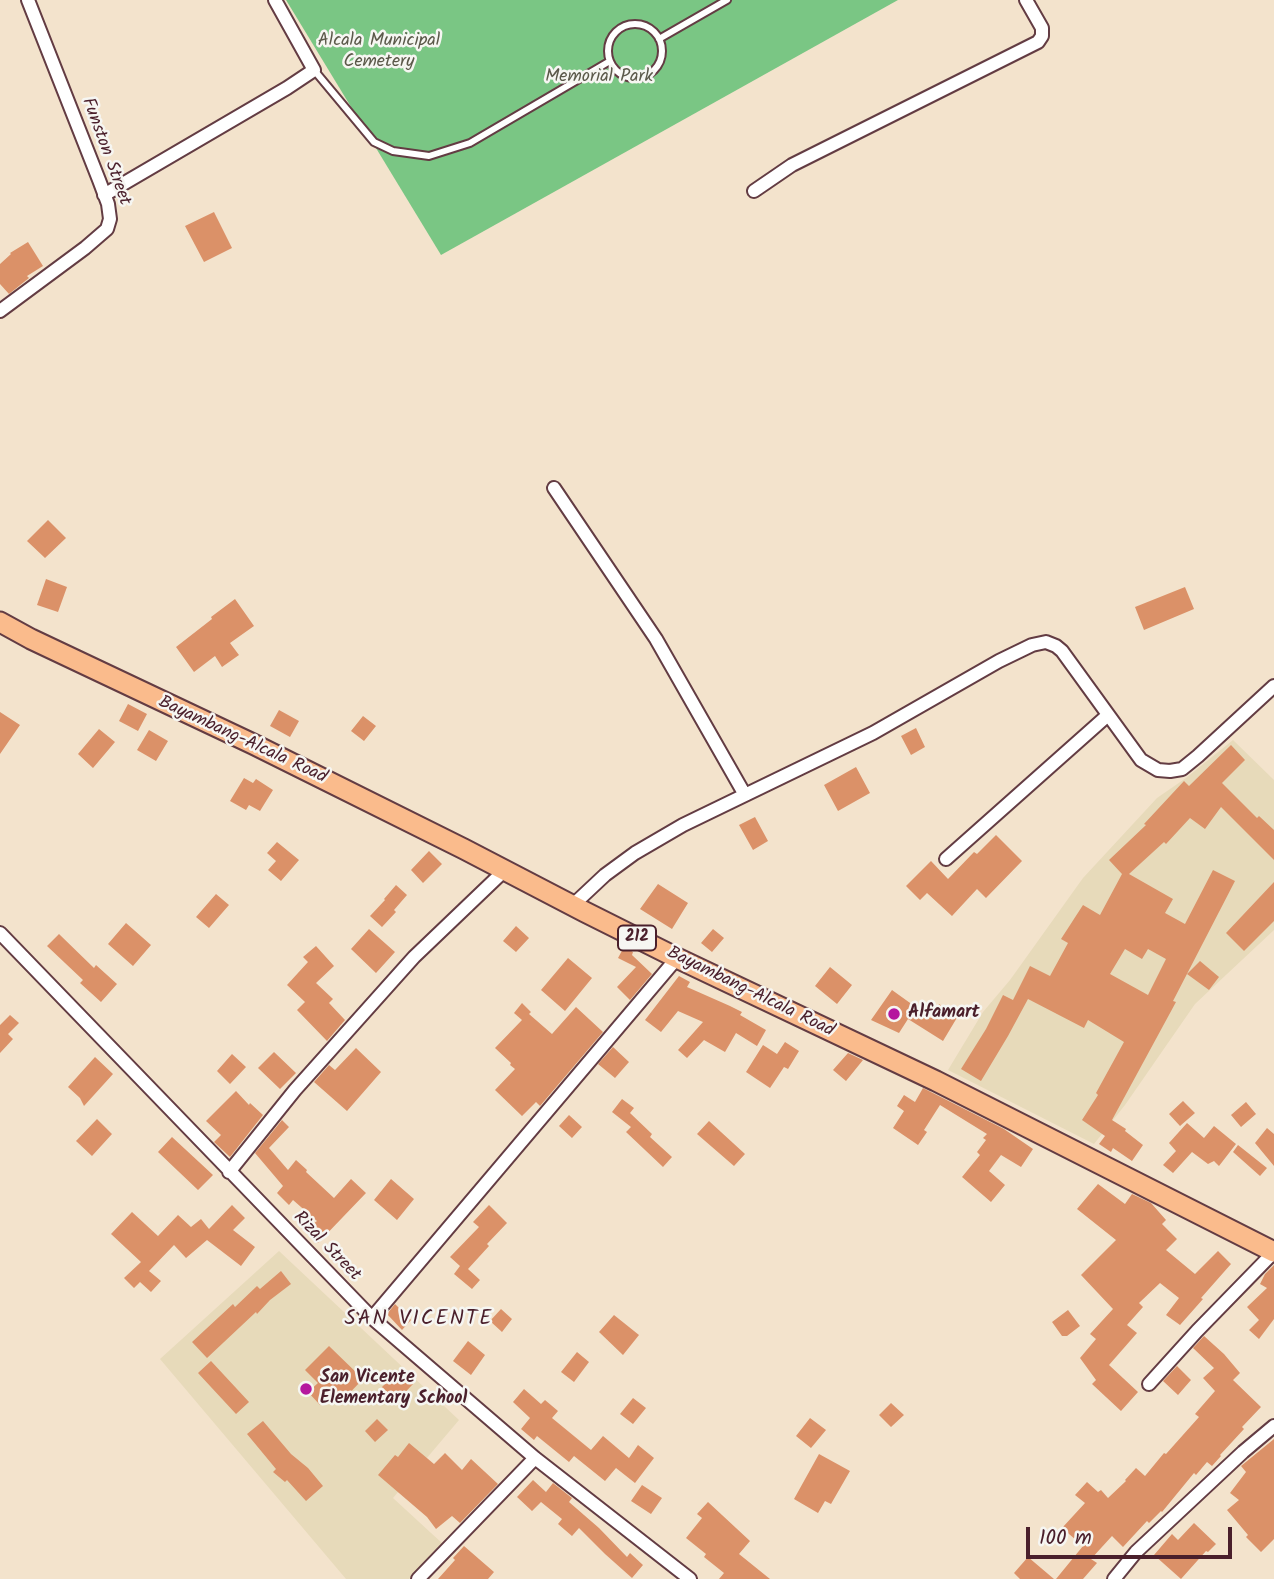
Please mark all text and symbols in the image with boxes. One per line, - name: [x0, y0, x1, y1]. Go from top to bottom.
- park label: Alcala Municipal Cemetery: [318, 31, 440, 74]
- park label: Memorial Park: [545, 67, 653, 89]
- street label: Funston Street: [76, 95, 134, 209]
- street label: Bayambang-Alcala Road: [154, 692, 330, 790]
- road number: 212: [618, 926, 656, 950]
- street label: Bayambang-Alcala Road: [663, 943, 837, 1043]
- place label: Alfamart: [908, 1003, 980, 1025]
- marker: Alfamart: [886, 1006, 902, 1022]
- street label: Rizal Street: [288, 1208, 364, 1286]
- district label: SAN VICENTE: [346, 1307, 492, 1333]
- place label: San Vicente Elementary School: [320, 1368, 467, 1410]
- marker: San Vicente Elementary School: [298, 1381, 314, 1397]
- scale bar: [1029, 1512, 1236, 1556]
- text: 100 m: [1039, 1522, 1092, 1555]

